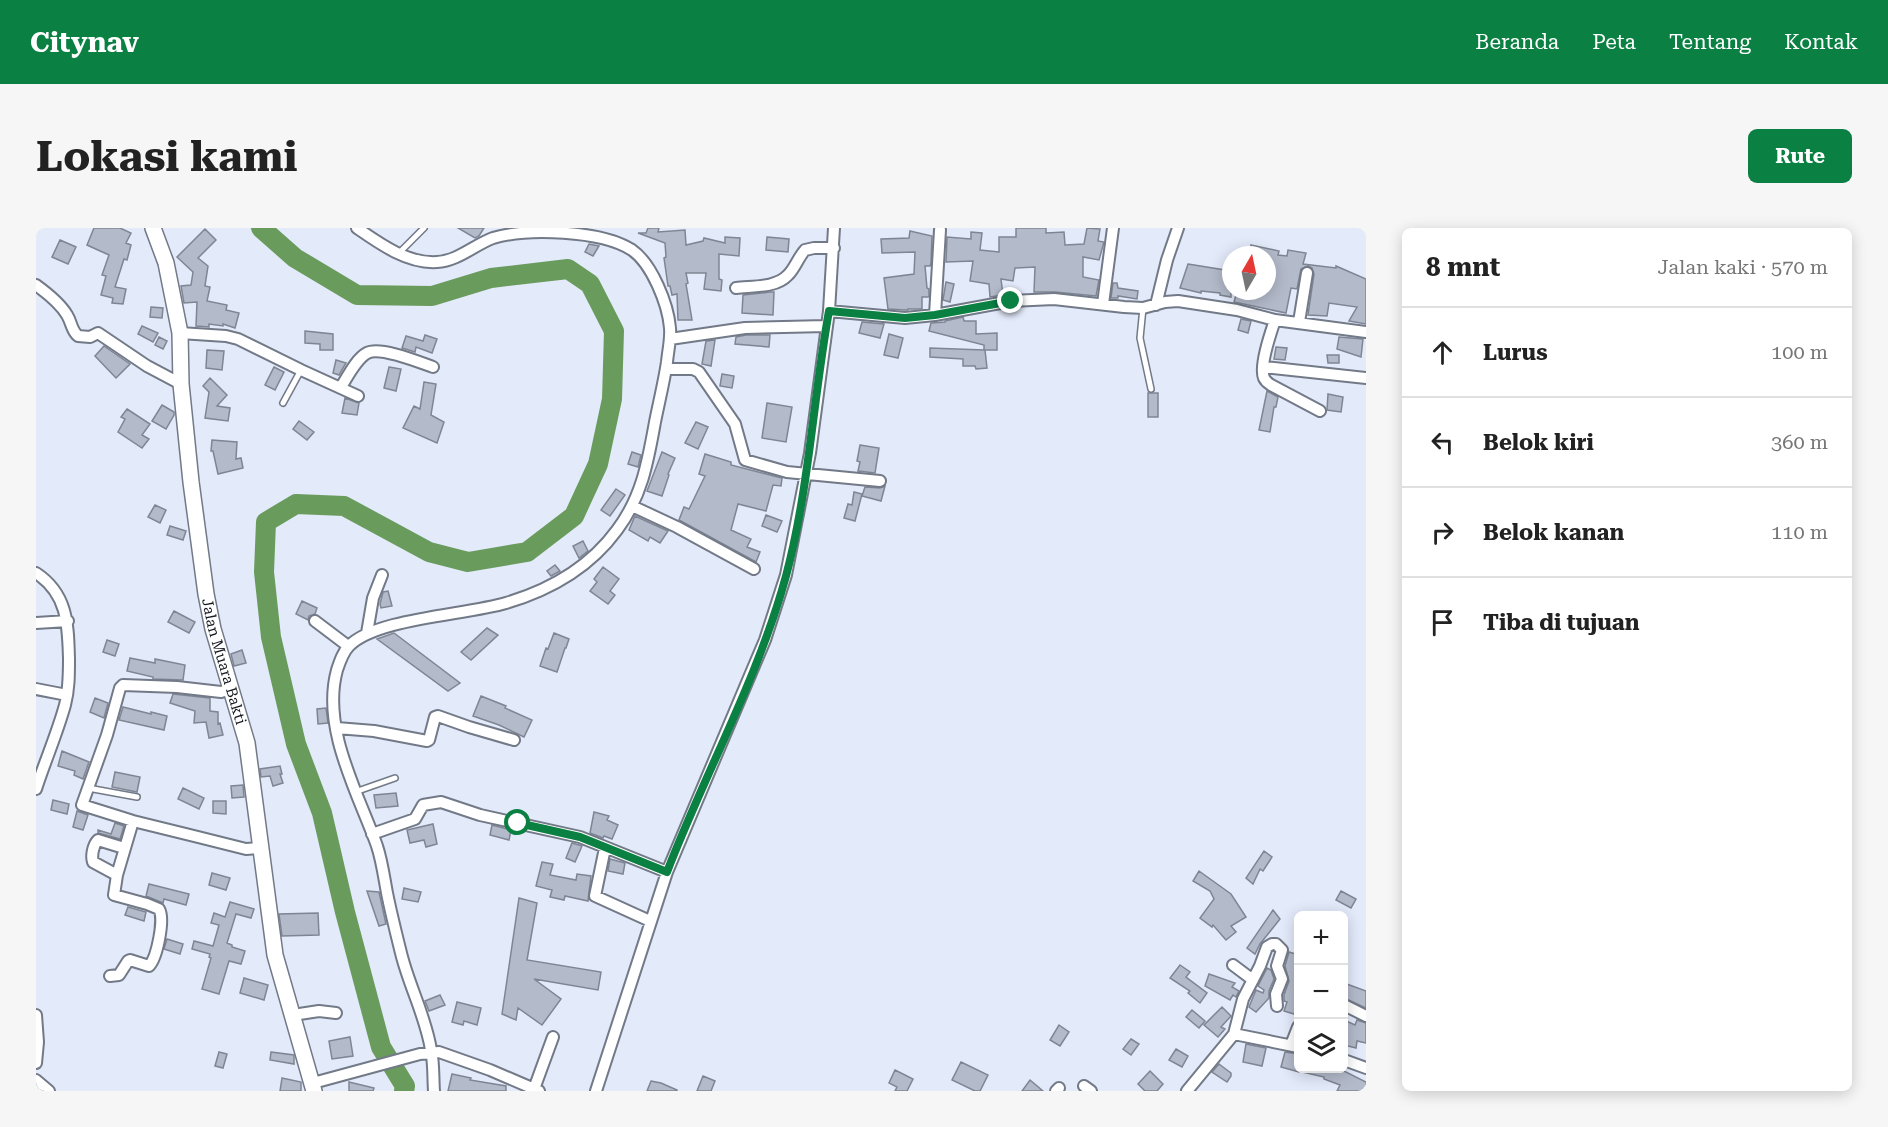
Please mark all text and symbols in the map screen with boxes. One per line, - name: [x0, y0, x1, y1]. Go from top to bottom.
- text: Citynav: [30, 26, 139, 59]
- text: Beranda: [1475, 30, 1559, 54]
- text: Peta: [1592, 30, 1636, 54]
- text: Tentang: [1669, 30, 1751, 54]
- text: Kontak: [1784, 30, 1858, 54]
- button: Rute: [1748, 129, 1852, 183]
- text: Lokasi kami: [36, 132, 297, 181]
- north arrow: [1222, 246, 1276, 300]
- text: 8 mnt: [1426, 252, 1500, 282]
- text: Jalan kaki · 570 m: [1657, 255, 1828, 279]
- route end: [997, 287, 1023, 313]
- icon: ahead: [1426, 336, 1459, 369]
- text: Lurus: [1483, 340, 1548, 365]
- text: 100 m: [1771, 340, 1828, 364]
- icon: left: [1426, 426, 1459, 459]
- text: Belok kiri: [1483, 430, 1594, 455]
- text: 360 m: [1771, 430, 1828, 454]
- icon: right: [1426, 516, 1459, 549]
- text: Belok kanan: [1483, 520, 1624, 545]
- text: 110 m: [1771, 520, 1828, 544]
- street label: Jalan Muara Bakti: [198, 597, 250, 727]
- icon: arrive: [1426, 606, 1459, 639]
- text: Tiba di tujuan: [1483, 610, 1639, 635]
- route start: [504, 809, 530, 835]
- map controls: [1294, 911, 1348, 1073]
- button: +: [1294, 911, 1348, 965]
- button: −: [1294, 965, 1348, 1019]
- button: layers: [1294, 1019, 1348, 1073]

